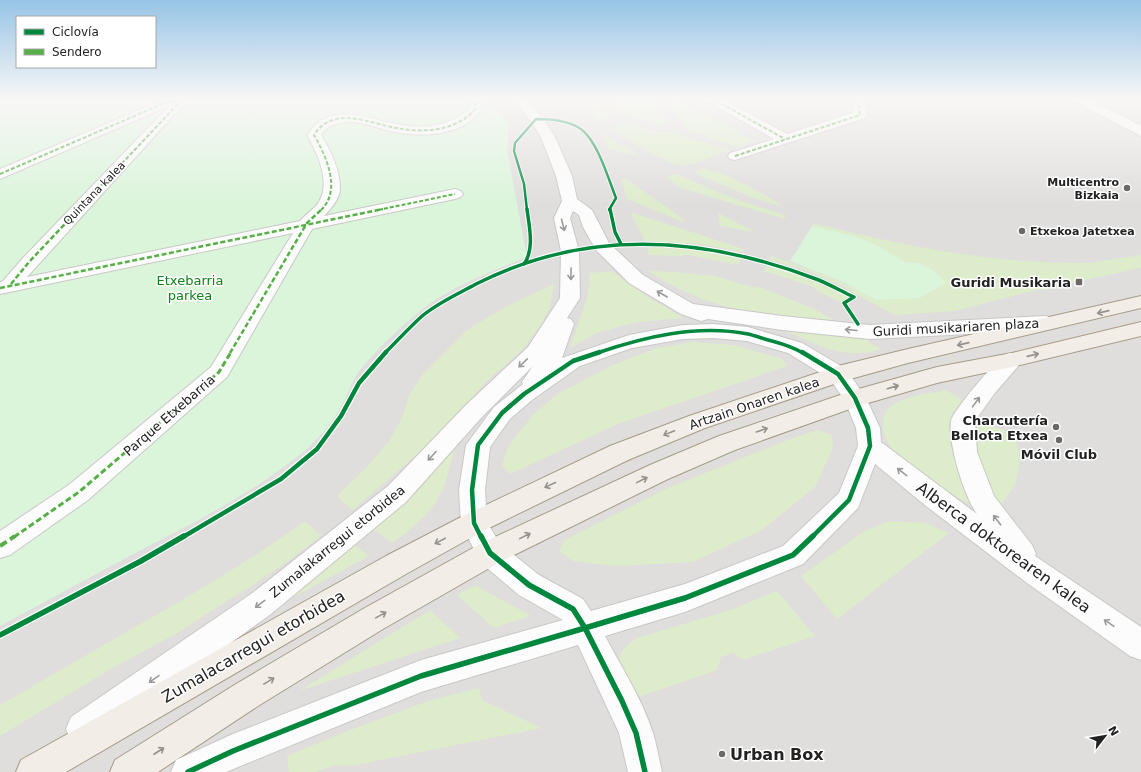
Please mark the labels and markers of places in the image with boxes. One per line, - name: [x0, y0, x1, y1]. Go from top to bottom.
- place label: Multicentro Bizkaia: [1047, 176, 1119, 202]
- marker: Multicentro Bizkaia: [1122, 183, 1132, 193]
- place label: Etxekoa Jatetxea: [1030, 225, 1135, 238]
- marker: Etxekoa Jatetxea: [1017, 226, 1027, 236]
- place label: Guridi Musikaria: [950, 275, 1071, 290]
- marker: Guridi Musikaria: [1074, 277, 1084, 287]
- place label: Charcutería Bellota Etxea: [951, 413, 1048, 443]
- marker: Charcutería Bellota Etxea: [1051, 422, 1061, 432]
- marker: Móvil Club: [1054, 435, 1064, 445]
- place label: Móvil Club: [1021, 447, 1097, 462]
- place label: Urban Box: [730, 745, 824, 764]
- marker: Urban Box: [717, 749, 727, 759]

